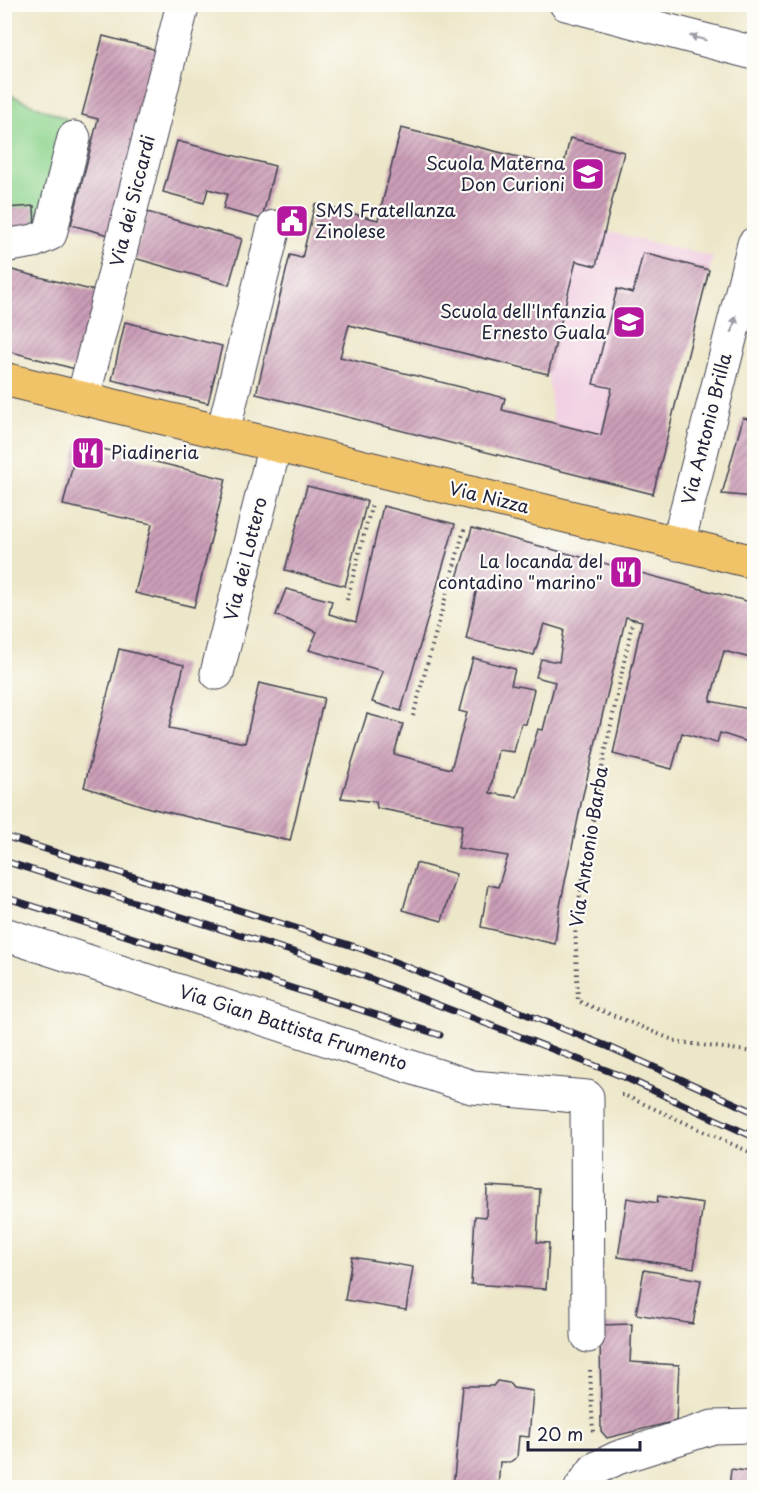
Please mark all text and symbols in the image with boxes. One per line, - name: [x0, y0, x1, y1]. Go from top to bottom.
- one-way arrow: [689, 33, 707, 43]
- street label: Via dei Siccardi: [102, 132, 161, 269]
- place label: Scuola Materna Don Curioni: [426, 149, 566, 197]
- school or university icon: Scuola Materna Don Curioni: [570, 156, 606, 192]
- place label: SMS Fratellanza Zinolese: [315, 196, 457, 244]
- public building icon: SMS Fratellanza Zinolese: [274, 203, 310, 239]
- place label: Scuola dell'Infanzia Ernesto Guala: [440, 297, 607, 345]
- school or university icon: Scuola dell'Infanzia Ernesto Guala: [611, 304, 647, 340]
- one-way arrow: [730, 315, 739, 333]
- street label: Via Antonio Brilla: [674, 349, 738, 507]
- restaurant icon: Piadineria: [70, 435, 106, 471]
- place label: Piadineria: [111, 438, 199, 465]
- street label: Via Nizza: [446, 474, 533, 520]
- street label: Via dei Lottero: [216, 494, 273, 623]
- place label: La locanda del contadino "marino": [438, 547, 603, 595]
- restaurant icon: La locanda del contadino "marino": [608, 554, 644, 590]
- street label: Via Antonio Barba: [561, 764, 614, 929]
- street label: Via Gian Battista Frumento: [176, 977, 411, 1076]
- scale bar: [528, 1414, 640, 1452]
- text: 20 m: [537, 1420, 583, 1447]

